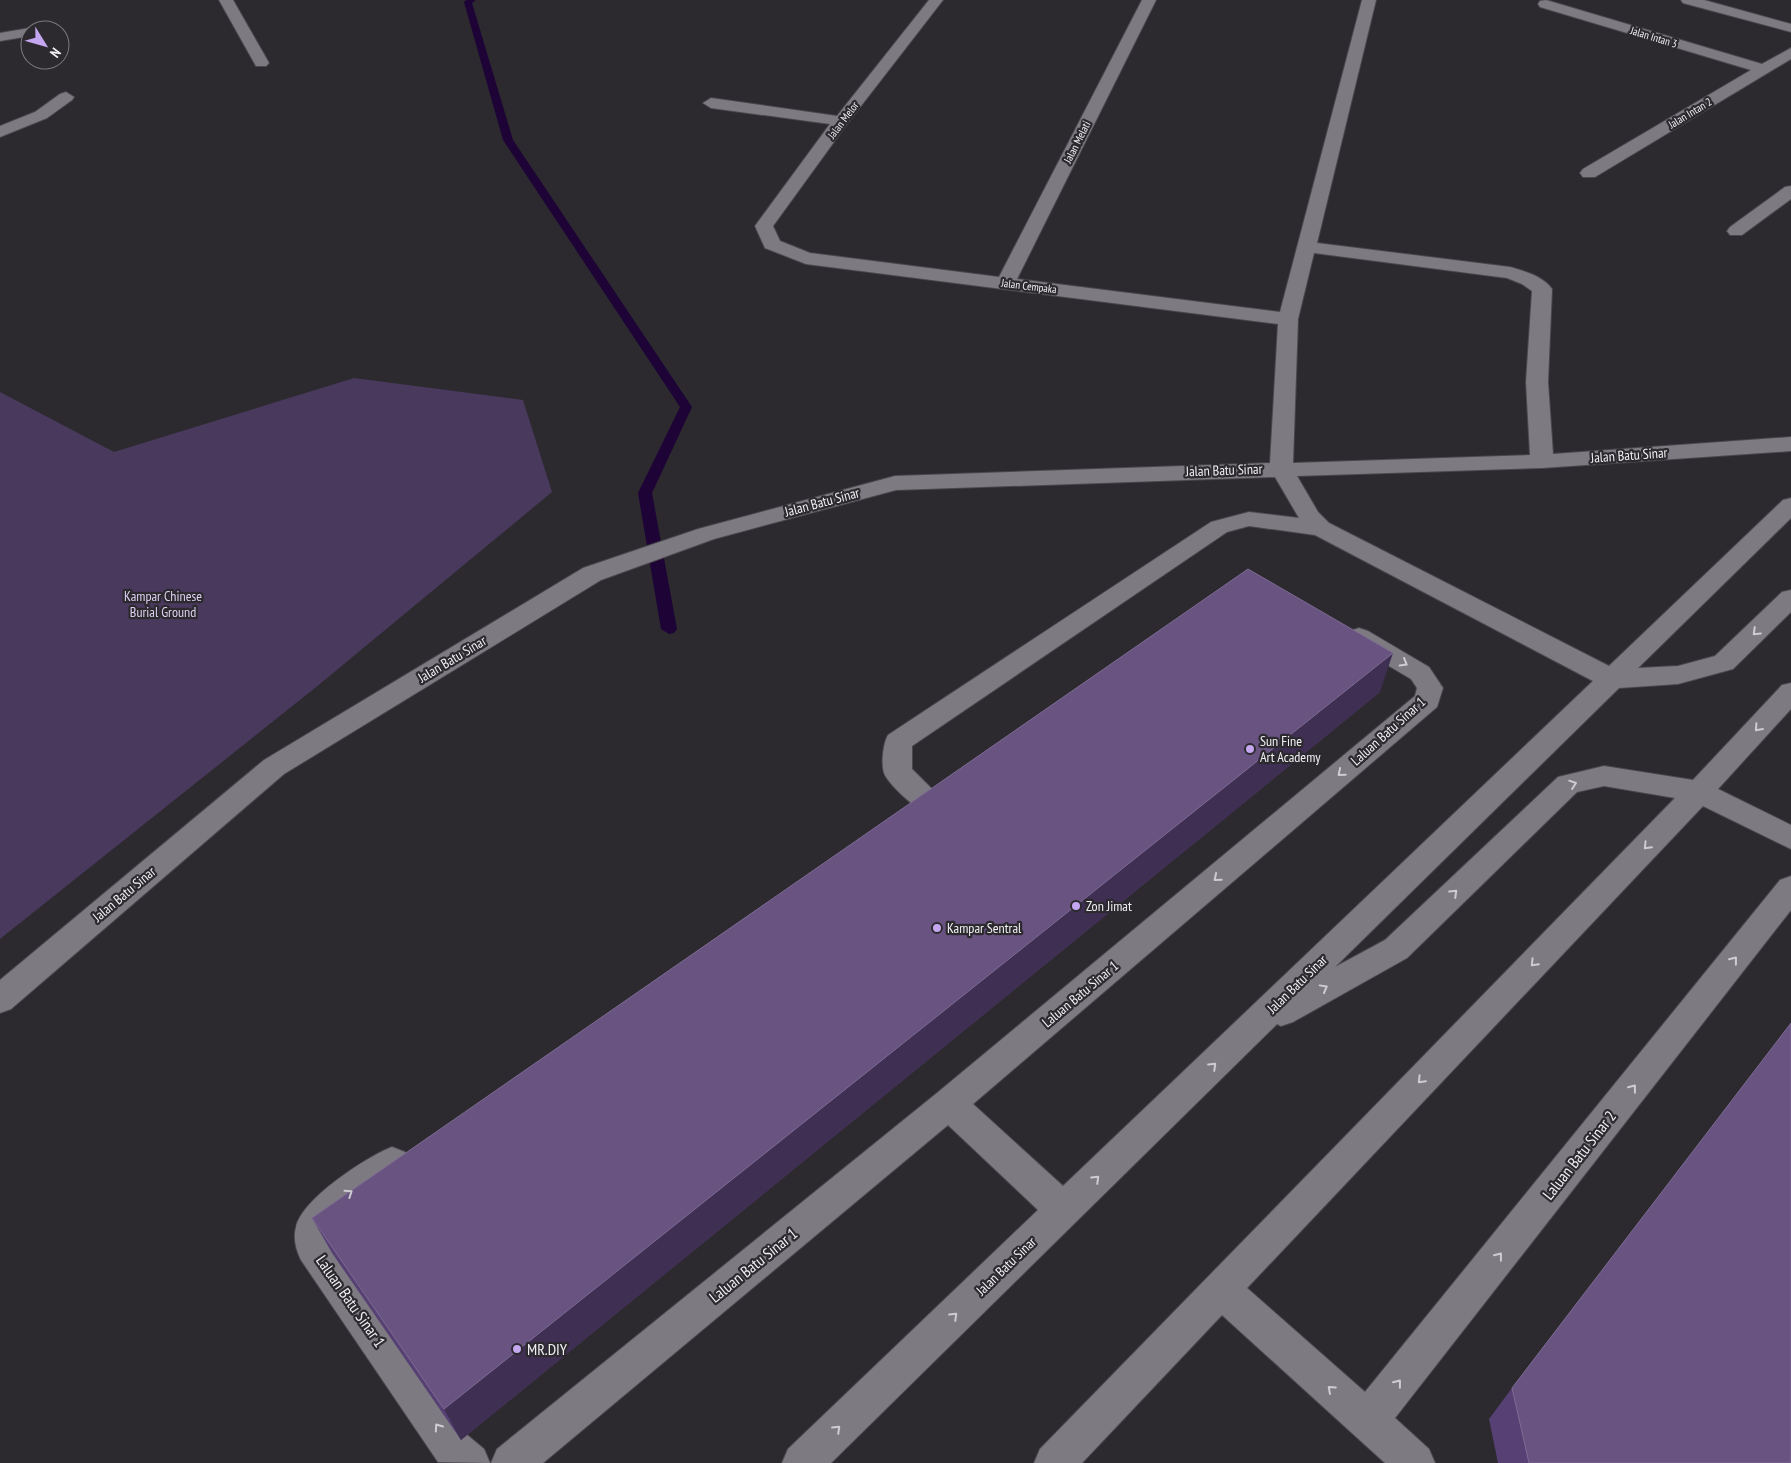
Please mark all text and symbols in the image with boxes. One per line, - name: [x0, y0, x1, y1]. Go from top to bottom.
- north arrow: [20, 20, 70, 70]
- street label: Jalan Intan 3: [1628, 23, 1679, 51]
- text: N: [46, 44, 65, 61]
- street label: Jalan Intan 2: [1665, 95, 1714, 132]
- street label: Jalan Melor: [824, 99, 862, 142]
- street label: Jalan Melati: [1060, 119, 1093, 166]
- street label: Jalan Cempaka: [1000, 276, 1057, 296]
- street label: Jalan Batu Sinar: [1589, 443, 1668, 467]
- street label: Jalan Batu Sinar: [1184, 460, 1263, 480]
- street label: Jalan Batu Sinar: [782, 483, 862, 521]
- park label: Kampar Chinese Burial Ground: [124, 587, 202, 621]
- one-way arrow: [1753, 626, 1762, 635]
- street label: Jalan Batu Sinar: [414, 631, 490, 687]
- one-way arrow: [1398, 657, 1407, 667]
- street label: Laluan Batu Sinar 1: [1347, 693, 1429, 769]
- one-way arrow: [1755, 722, 1764, 731]
- place label: Sun Fine Art Academy: [1260, 732, 1321, 766]
- marker: Sun Fine Art Academy: [1244, 743, 1256, 755]
- one-way arrow: [1337, 768, 1346, 777]
- one-way arrow: [1568, 779, 1577, 789]
- one-way arrow: [1644, 841, 1653, 850]
- street label: Jalan Batu Sinar: [88, 862, 159, 926]
- one-way arrow: [1213, 873, 1222, 882]
- one-way arrow: [1448, 890, 1457, 899]
- place label: Zon Jimat: [1086, 897, 1132, 915]
- marker: Zon Jimat: [1070, 900, 1082, 912]
- place label: Kampar Sentral: [947, 919, 1022, 937]
- marker: Kampar Sentral: [931, 922, 943, 934]
- street label: Jalan Batu Sinar: [1262, 951, 1331, 1018]
- street label: Laluan Batu Sinar 1: [1038, 957, 1122, 1031]
- one-way arrow: [1728, 957, 1736, 966]
- one-way arrow: [1531, 958, 1540, 967]
- one-way arrow: [1319, 984, 1328, 994]
- one-way arrow: [1207, 1063, 1216, 1072]
- one-way arrow: [1418, 1074, 1427, 1083]
- one-way arrow: [1627, 1084, 1636, 1093]
- street label: Laluan Batu Sinar 2: [1538, 1106, 1620, 1204]
- one-way arrow: [1090, 1175, 1099, 1184]
- one-way arrow: [343, 1190, 352, 1199]
- street label: Laluan Batu Sinar 1: [705, 1223, 801, 1307]
- street label: Jalan Batu Sinar: [971, 1233, 1040, 1300]
- street label: Laluan Batu Sinar 1: [312, 1251, 390, 1351]
- one-way arrow: [1493, 1253, 1501, 1262]
- one-way arrow: [948, 1313, 957, 1322]
- place label: MR.DIY: [527, 1339, 568, 1359]
- marker: MR.DIY: [511, 1343, 523, 1355]
- one-way arrow: [1392, 1380, 1400, 1389]
- one-way arrow: [1327, 1385, 1336, 1394]
- one-way arrow: [435, 1423, 444, 1433]
- one-way arrow: [831, 1426, 840, 1435]

